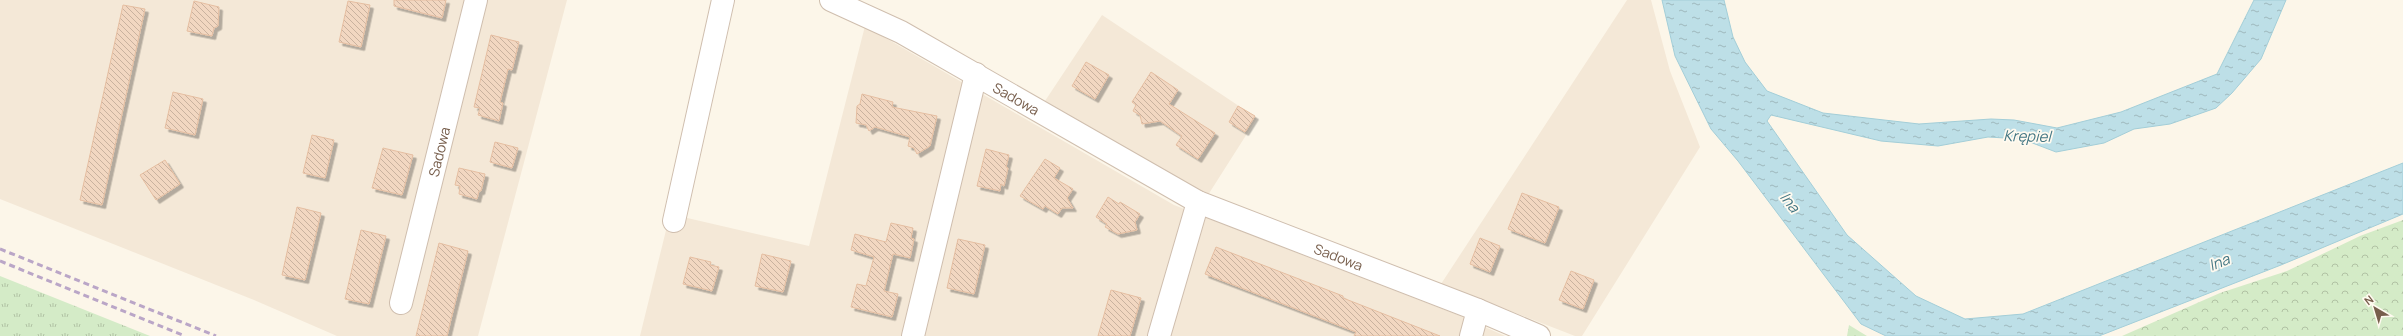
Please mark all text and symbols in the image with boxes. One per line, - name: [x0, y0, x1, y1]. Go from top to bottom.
- street label: Sadowa: [990, 77, 1043, 119]
- street label: Sadowa: [423, 125, 454, 179]
- water label: Krępiel: [2003, 125, 2053, 147]
- water label: Ina: [1775, 187, 1805, 217]
- street label: Sadowa: [1312, 238, 1366, 274]
- water label: Ina: [2205, 248, 2233, 276]
- north arrow: [2355, 288, 2395, 328]
- text: N: [2361, 291, 2376, 308]

